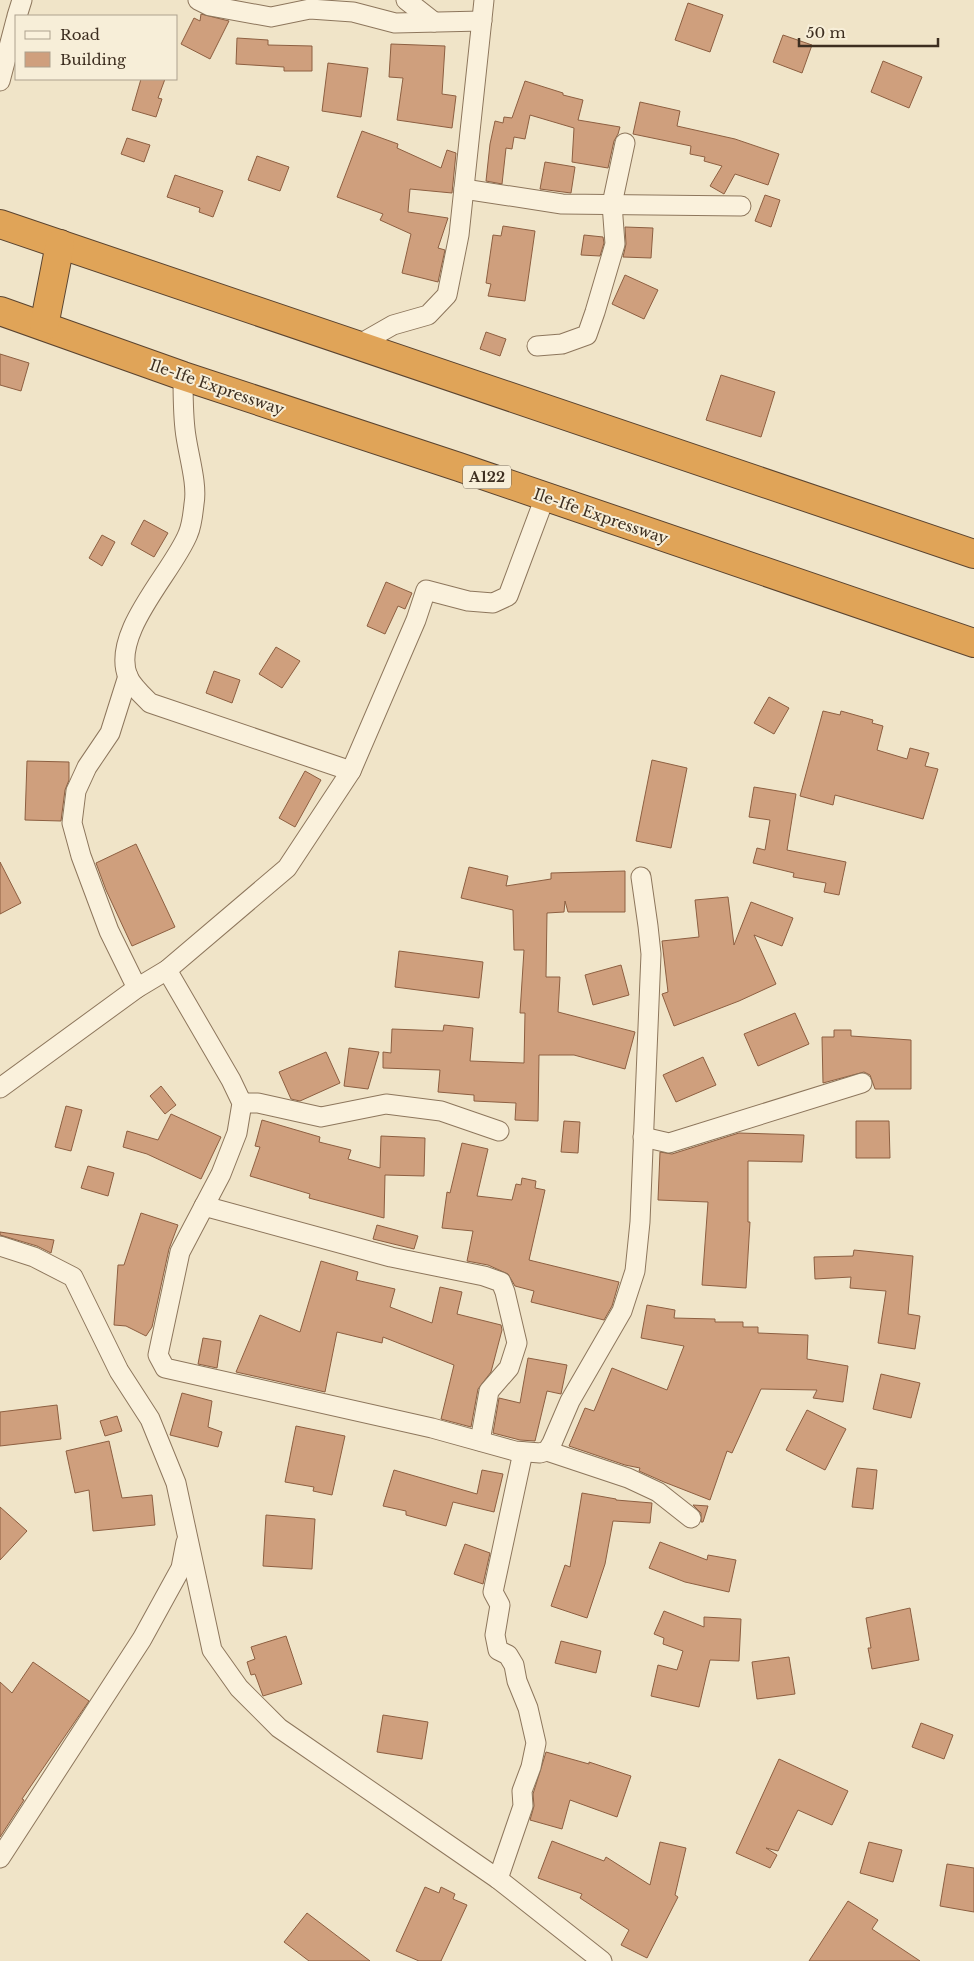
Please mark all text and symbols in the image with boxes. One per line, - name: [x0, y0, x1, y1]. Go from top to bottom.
- legend: [15, 15, 178, 80]
- scale bar: [799, 15, 938, 47]
- text: 50 m: [806, 23, 846, 42]
- text: Road: [60, 25, 100, 44]
- text: Building: [60, 50, 127, 69]
- street label: Ile-Ife Expressway: [147, 355, 287, 419]
- road number: A122: [463, 466, 511, 488]
- street label: Ile-Ife Expressway: [531, 484, 671, 548]

